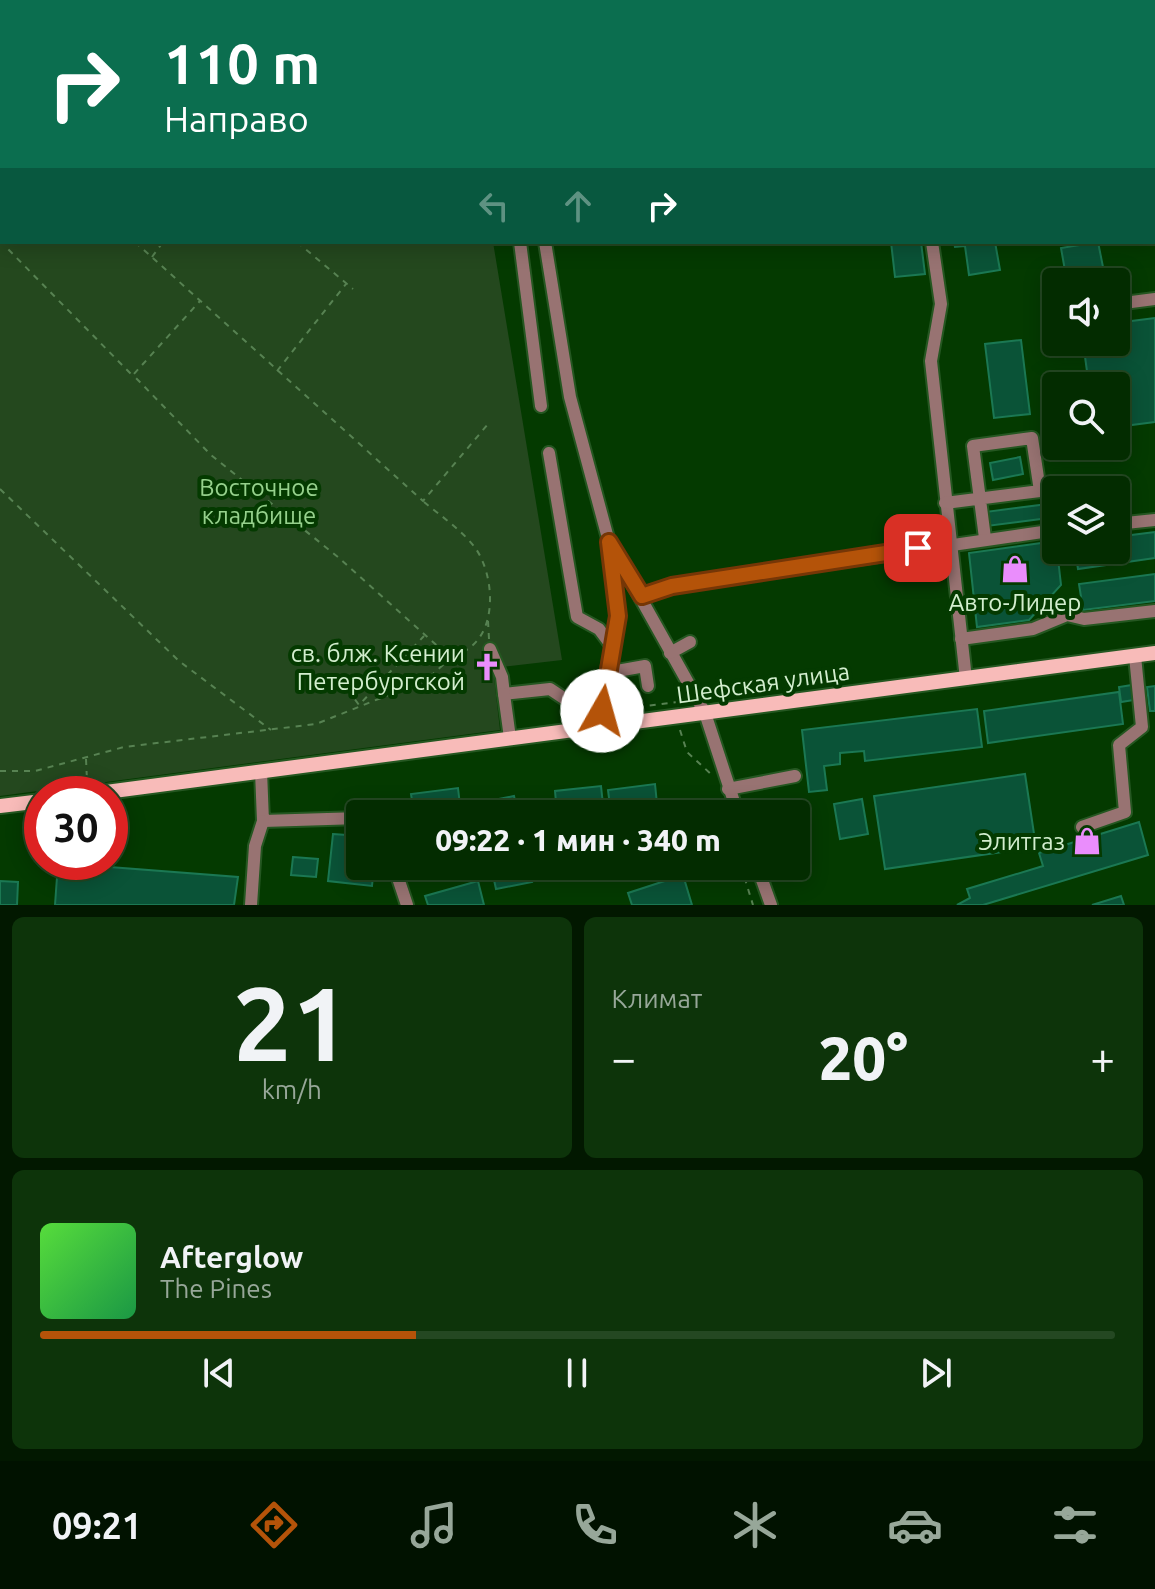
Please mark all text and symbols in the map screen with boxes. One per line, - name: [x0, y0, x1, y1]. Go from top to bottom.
- icon: right: [32, 32, 136, 136]
- text: 110 m: [164, 32, 320, 95]
- text: Направо: [164, 98, 309, 139]
- icon: left: [472, 184, 516, 228]
- icon: ahead: [556, 184, 600, 228]
- icon: right: [640, 184, 684, 228]
- map controls: [1042, 268, 1130, 564]
- button: sound: [1042, 268, 1130, 356]
- button: search: [1042, 372, 1130, 460]
- park label: Восточное кладбище: [199, 474, 319, 529]
- button: layers: [1042, 476, 1130, 564]
- pin: [884, 514, 952, 582]
- icon: arrive: [896, 526, 940, 570]
- shop icon: Авто-Лидер: [1000, 554, 1030, 584]
- place label: Авто-Лидер: [949, 589, 1081, 616]
- place label: св. блж. Ксении Петербургской: [291, 640, 465, 695]
- church icon: св. блж. Ксении Петербургской: [472, 652, 502, 682]
- street label: Шефская улица: [675, 657, 851, 709]
- position arrow: [560, 669, 644, 753]
- speed limit sign: 30: [24, 776, 128, 880]
- text: 09:22 · 1 мин · 340 m: [435, 823, 721, 857]
- shop icon: Элитгаз: [1072, 826, 1102, 856]
- place label: Элитгаз: [978, 828, 1065, 855]
- text: 21: [233, 964, 350, 1081]
- text: Климат: [612, 984, 702, 1013]
- text: 20°: [819, 1024, 908, 1091]
- text: −: [612, 1033, 636, 1082]
- text: +: [1090, 1033, 1115, 1082]
- text: km/h: [262, 1075, 322, 1104]
- text: Afterglow: [160, 1240, 303, 1274]
- text: The Pines: [160, 1274, 272, 1303]
- icon: previous: [197, 1351, 241, 1395]
- icon: pause: [555, 1351, 599, 1395]
- icon: next: [914, 1351, 958, 1395]
- icon: directions: [246, 1497, 302, 1553]
- icon: music: [406, 1497, 462, 1553]
- icon: phone: [567, 1497, 623, 1553]
- icon: climate: [727, 1497, 783, 1553]
- icon: car: [887, 1497, 943, 1553]
- icon: filters: [1047, 1497, 1103, 1553]
- text: 09:21: [52, 1505, 142, 1546]

